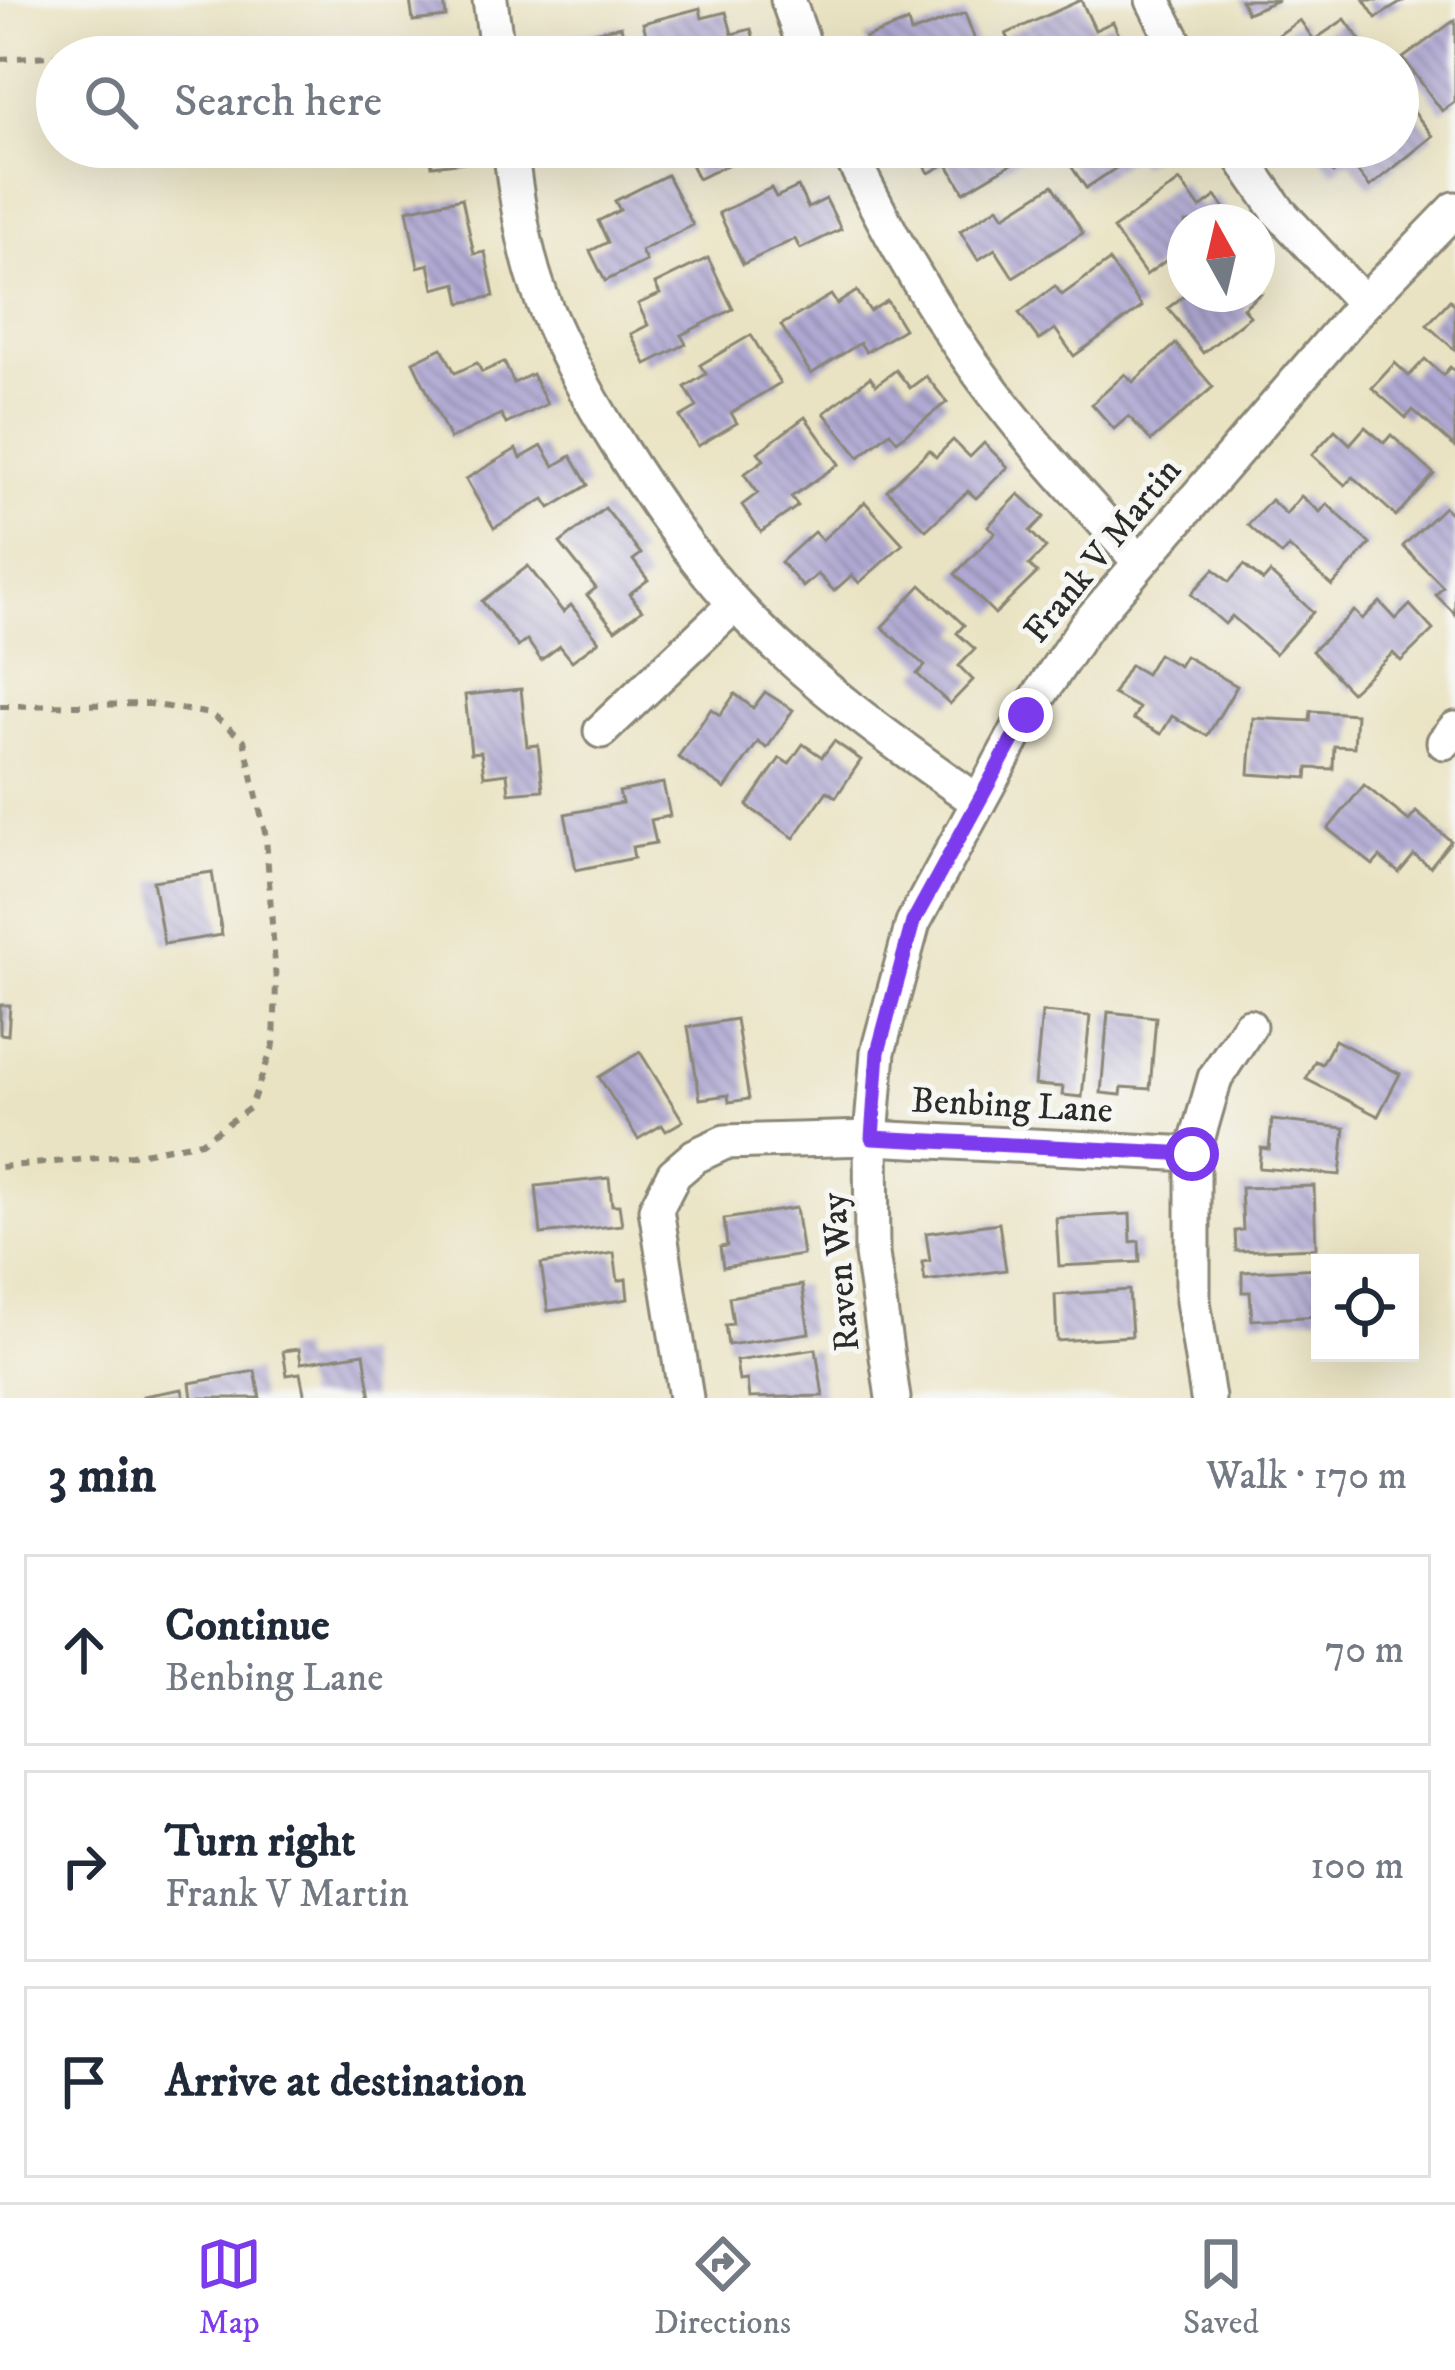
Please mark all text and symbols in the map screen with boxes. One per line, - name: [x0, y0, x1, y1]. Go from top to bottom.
- search box: [36, 36, 1419, 168]
- icon: search: [78, 69, 144, 135]
- text: Search here: [174, 74, 382, 130]
- north arrow: [1167, 204, 1275, 312]
- street label: Frank V Martin: [1015, 449, 1191, 653]
- route end: [999, 688, 1053, 742]
- street label: Benbing Lane: [910, 1078, 1114, 1134]
- route start: [1165, 1127, 1219, 1181]
- street label: Raven Way: [812, 1190, 870, 1353]
- map controls: [1311, 1254, 1419, 1362]
- button: locate: [1311, 1254, 1419, 1362]
- text: 3 min: [48, 1444, 156, 1508]
- text: Walk · 170 m: [1206, 1452, 1407, 1501]
- text: Continue: [165, 1598, 330, 1654]
- icon: ahead: [51, 1617, 117, 1683]
- text: 70 m: [1325, 1626, 1404, 1675]
- text: Benbing Lane: [165, 1654, 383, 1703]
- text: Turn right: [165, 1814, 355, 1870]
- icon: right: [51, 1833, 117, 1899]
- text: 100 m: [1310, 1842, 1404, 1891]
- text: Frank V Martin: [165, 1870, 409, 1919]
- icon: arrive: [51, 2049, 117, 2115]
- text: Arrive at destination: [165, 2054, 526, 2110]
- tab: Map: [196, 2231, 262, 2344]
- tab: Directions: [654, 2231, 791, 2344]
- tab: Saved: [1183, 2231, 1259, 2344]

